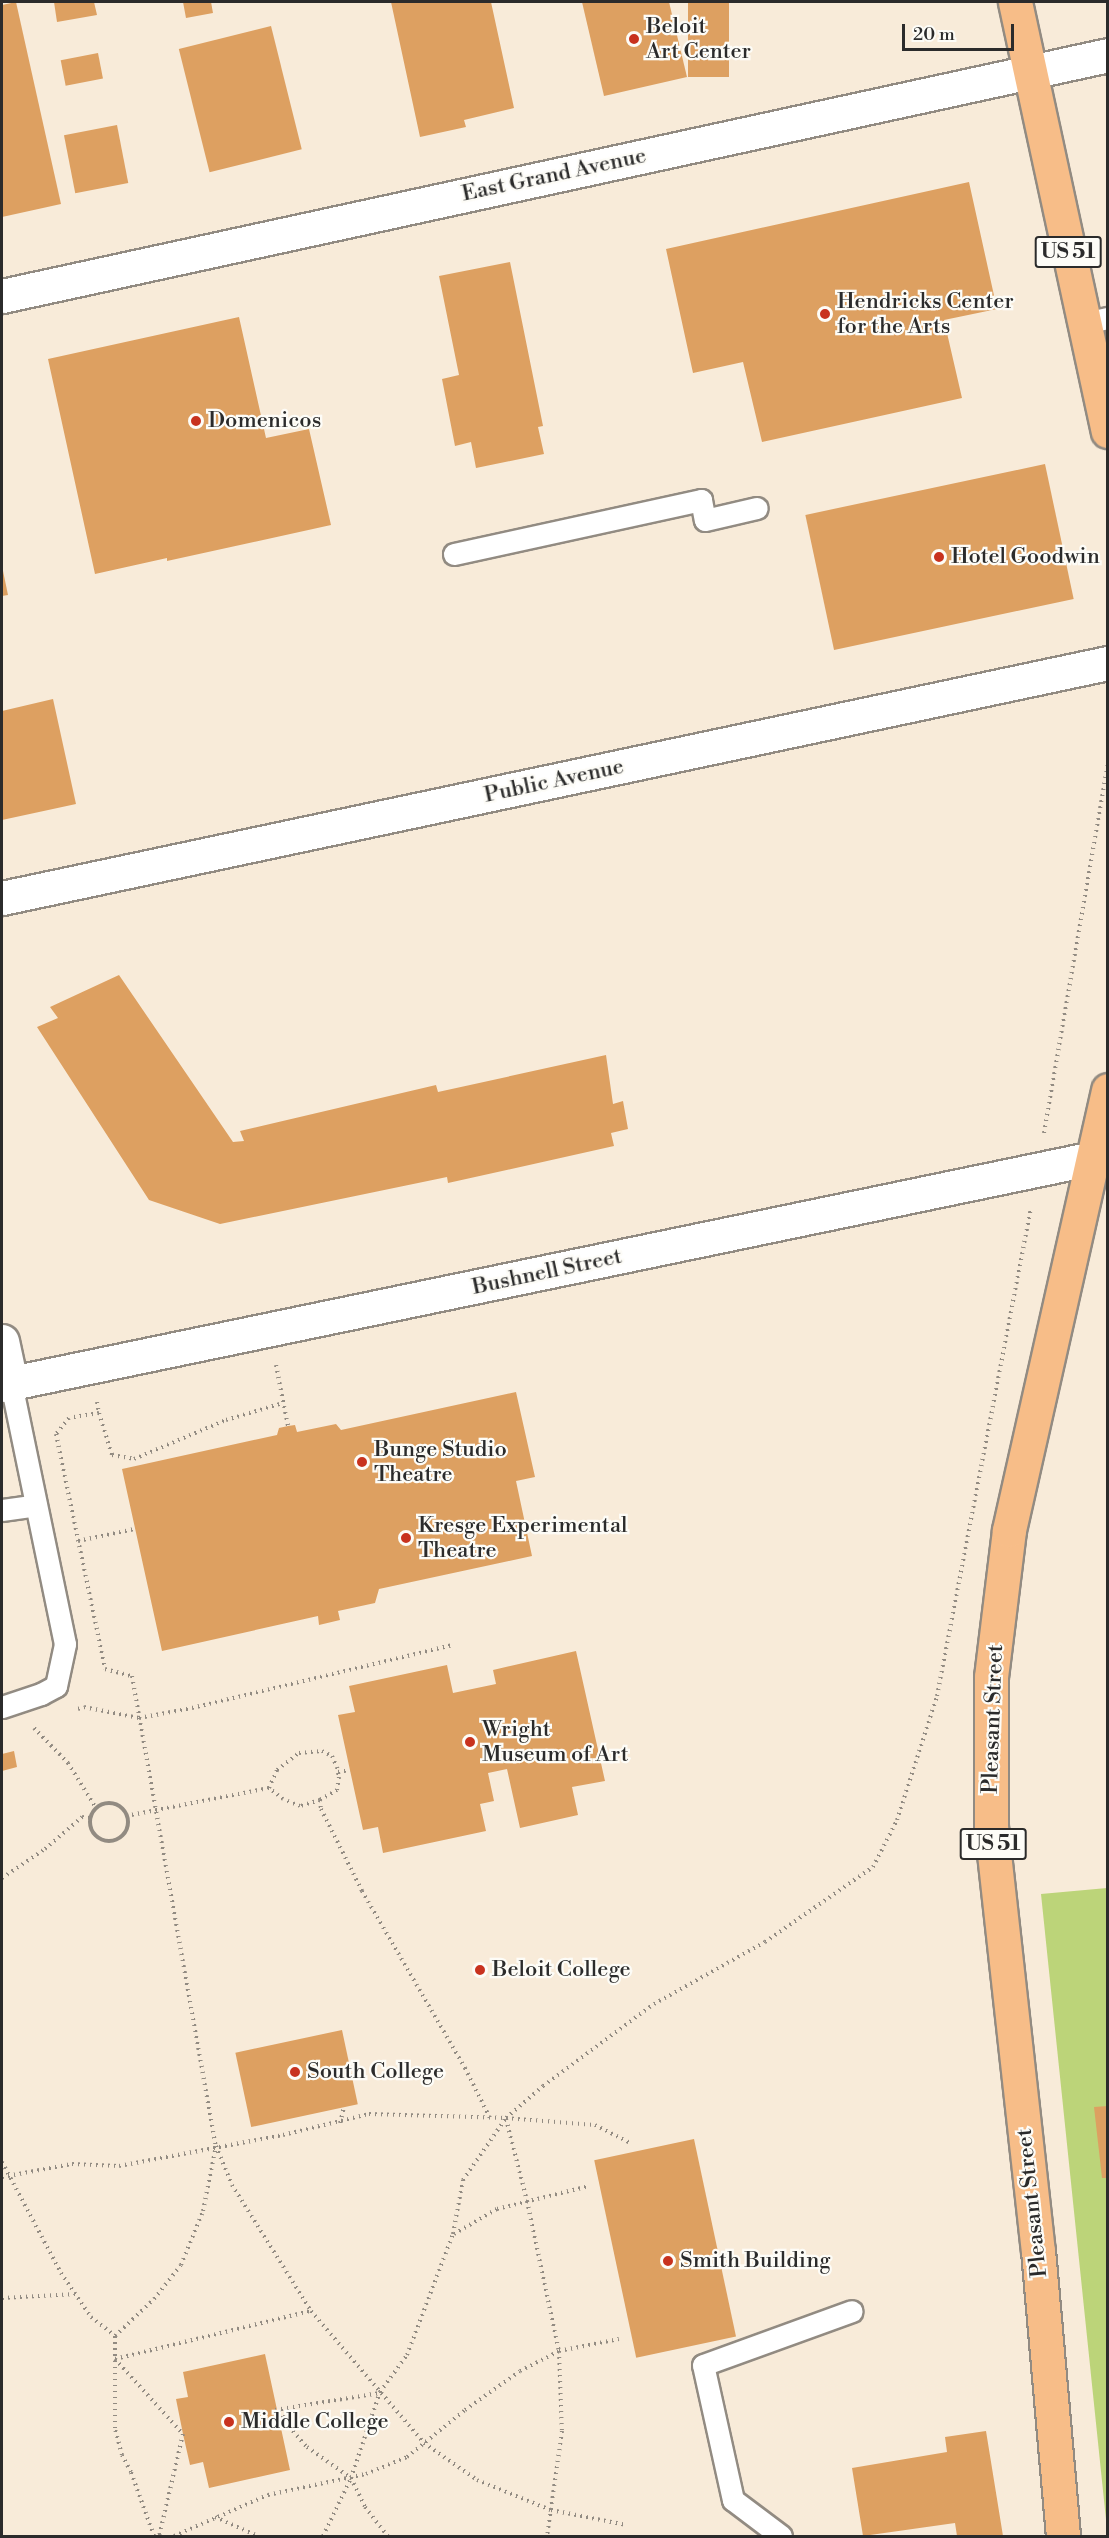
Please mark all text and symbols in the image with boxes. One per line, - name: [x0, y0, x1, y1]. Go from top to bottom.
- scale bar: [905, 12, 1018, 50]
- place label: Beloit Art Center: [646, 13, 751, 64]
- text: 20 m: [913, 23, 955, 46]
- marker: Beloit Art Center: [627, 32, 641, 46]
- street label: East Grand Avenue: [459, 143, 649, 207]
- road number: US 51: [1034, 234, 1102, 270]
- place label: Hendricks Center for the Arts: [837, 288, 1014, 340]
- marker: Hendricks Center for the Arts: [818, 307, 832, 321]
- place label: Domenicos: [208, 408, 321, 434]
- marker: Domenicos: [189, 414, 203, 428]
- place label: Hotel Goodwin: [951, 544, 1100, 570]
- marker: Hotel Goodwin: [932, 550, 946, 564]
- street label: Public Avenue: [482, 753, 626, 809]
- street label: Bushnell Street: [470, 1243, 624, 1301]
- place label: Bunge Studio Theatre: [374, 1436, 507, 1488]
- marker: Bunge Studio Theatre: [355, 1455, 369, 1469]
- place label: Kresge Experimental Theatre: [418, 1512, 628, 1564]
- marker: Kresge Experimental Theatre: [399, 1531, 413, 1545]
- street label: Pleasant Street: [977, 1644, 1009, 1794]
- place label: Wright Museum of Art: [482, 1716, 629, 1768]
- marker: Wright Museum of Art: [463, 1735, 477, 1749]
- road number: US 51: [958, 1826, 1028, 1862]
- place label: Beloit College: [492, 1957, 631, 1983]
- marker: Beloit College: [473, 1963, 487, 1977]
- place label: South College: [307, 2059, 444, 2085]
- marker: South College: [288, 2065, 302, 2079]
- street label: Pleasant Street: [1011, 2127, 1053, 2279]
- place label: Smith Building: [680, 2248, 831, 2274]
- marker: Smith Building: [661, 2254, 675, 2268]
- place label: Middle College: [241, 2409, 389, 2435]
- marker: Middle College: [222, 2415, 236, 2429]

